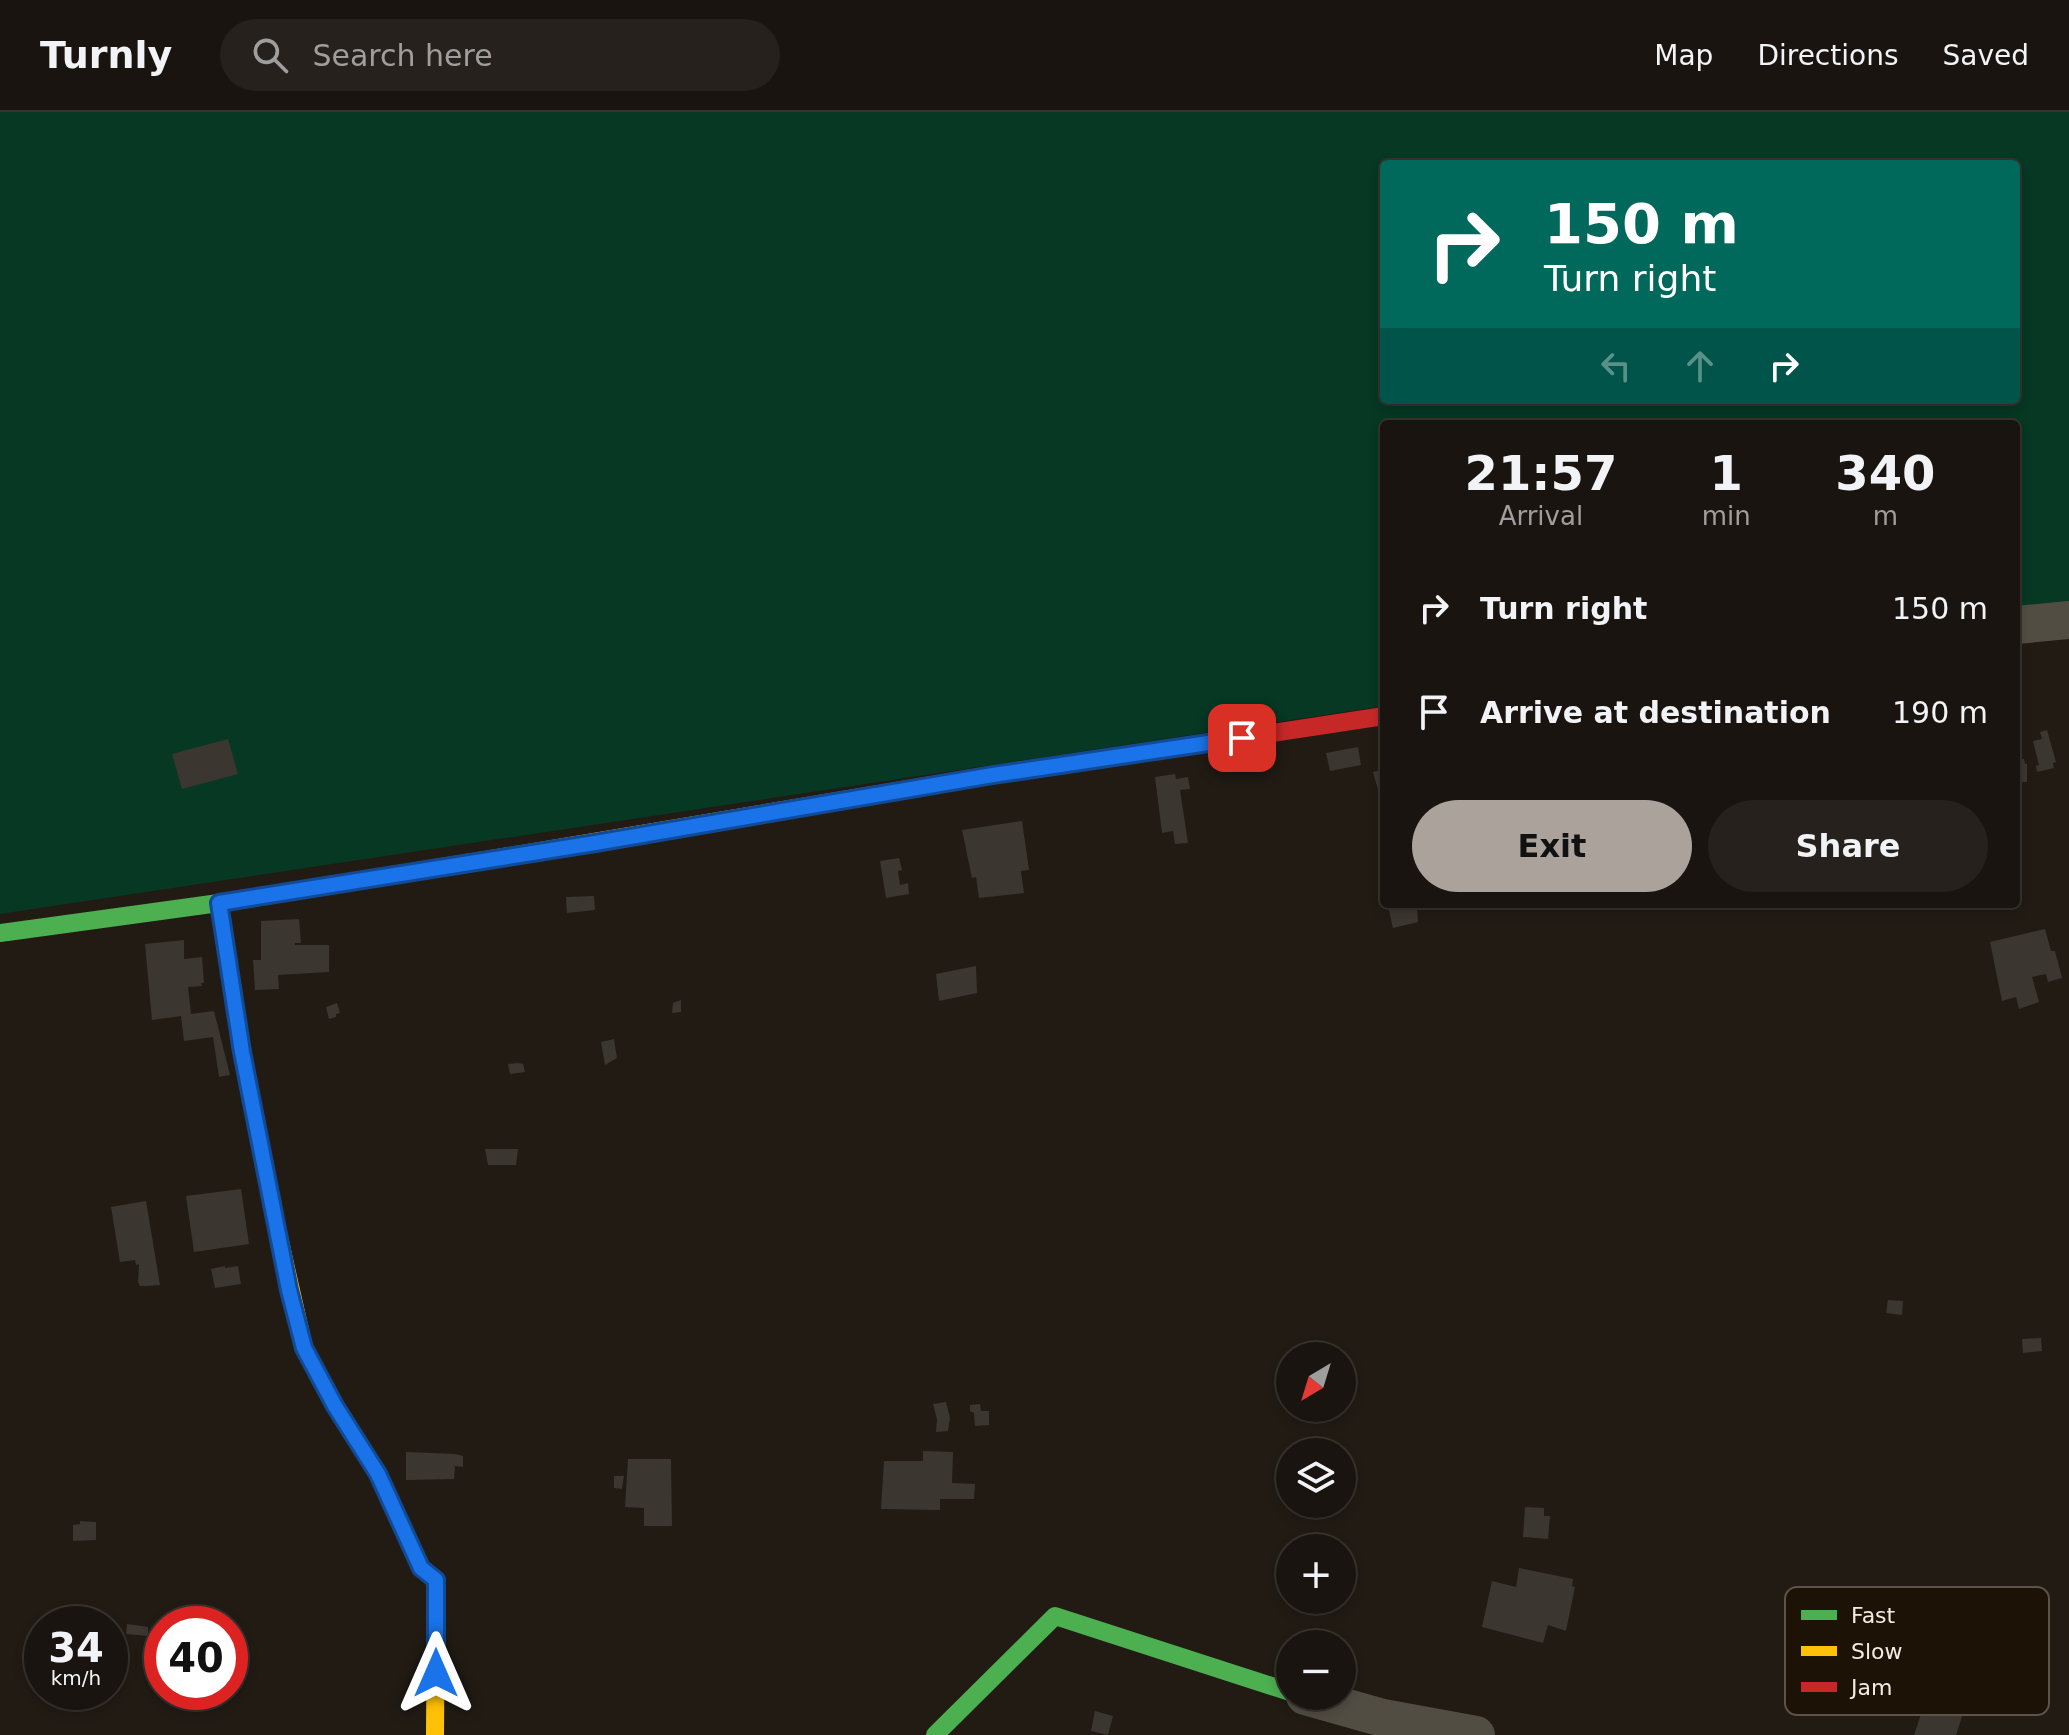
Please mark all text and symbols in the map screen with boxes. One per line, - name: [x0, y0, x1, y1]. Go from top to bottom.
- search box: [220, 19, 780, 91]
- text: Turnly: [40, 33, 172, 77]
- icon: search: [248, 33, 292, 77]
- text: Search here: [312, 38, 493, 73]
- text: Map: [1654, 39, 1713, 72]
- text: Directions: [1757, 39, 1898, 72]
- text: Saved: [1942, 39, 2029, 72]
- text: 150 m: [1544, 191, 1739, 256]
- icon: right: [1412, 192, 1516, 296]
- text: Turn right: [1544, 258, 1716, 299]
- icon: left: [1594, 344, 1638, 388]
- icon: ahead: [1678, 344, 1722, 388]
- icon: right: [1762, 344, 1806, 388]
- text: 21:57: [1464, 445, 1617, 501]
- text: 1: [1710, 445, 1743, 501]
- text: 340: [1835, 445, 1935, 501]
- text: Arrival: [1499, 501, 1583, 531]
- text: min: [1702, 501, 1751, 531]
- text: m: [1873, 501, 1898, 531]
- icon: right: [1412, 586, 1456, 630]
- text: Turn right: [1480, 591, 1647, 626]
- text: 150 m: [1892, 591, 1988, 626]
- icon: arrive: [1412, 690, 1456, 734]
- text: Arrive at destination: [1480, 695, 1831, 730]
- text: 190 m: [1892, 695, 1988, 730]
- pin: [1208, 704, 1276, 772]
- icon: arrive: [1220, 716, 1264, 760]
- button: Exit: [1412, 800, 1692, 892]
- button: Share: [1708, 800, 1988, 892]
- north arrow: [1276, 1342, 1356, 1422]
- map controls: [1276, 1342, 1356, 1710]
- button: layers: [1276, 1438, 1356, 1518]
- button: +: [1276, 1534, 1356, 1614]
- legend: [1785, 1587, 2049, 1715]
- text: Fast: [1851, 1603, 1896, 1628]
- speed limit sign: 40: [144, 1606, 248, 1710]
- text: 34: [48, 1625, 104, 1671]
- button: −: [1276, 1630, 1356, 1710]
- position arrow: [394, 1631, 478, 1715]
- text: Slow: [1851, 1639, 1903, 1664]
- text: km/h: [51, 1666, 101, 1690]
- text: Jam: [1849, 1675, 1892, 1700]

